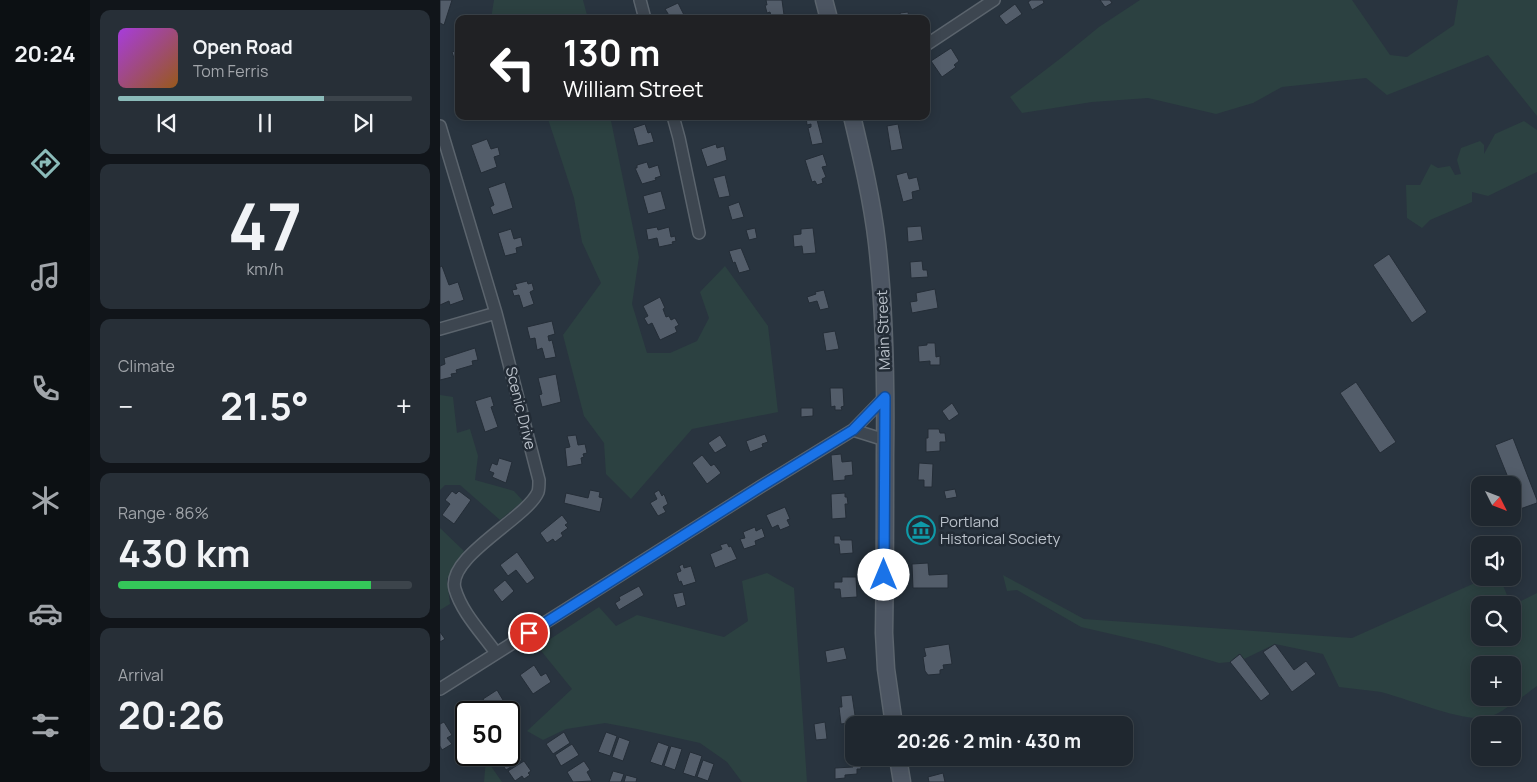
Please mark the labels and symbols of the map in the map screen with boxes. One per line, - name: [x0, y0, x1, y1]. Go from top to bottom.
- street label: Main Street: [871, 289, 895, 371]
- street label: Scenic Drive: [501, 364, 541, 452]
- north arrow: [1471, 476, 1521, 526]
- place label: Portland Historical Society: [940, 511, 1060, 549]
- museum icon: Portland Historical Society: [906, 515, 936, 545]
- position arrow: [857, 548, 909, 600]
- pin: [508, 612, 550, 654]
- speed limit sign: 50: [455, 701, 520, 766]

